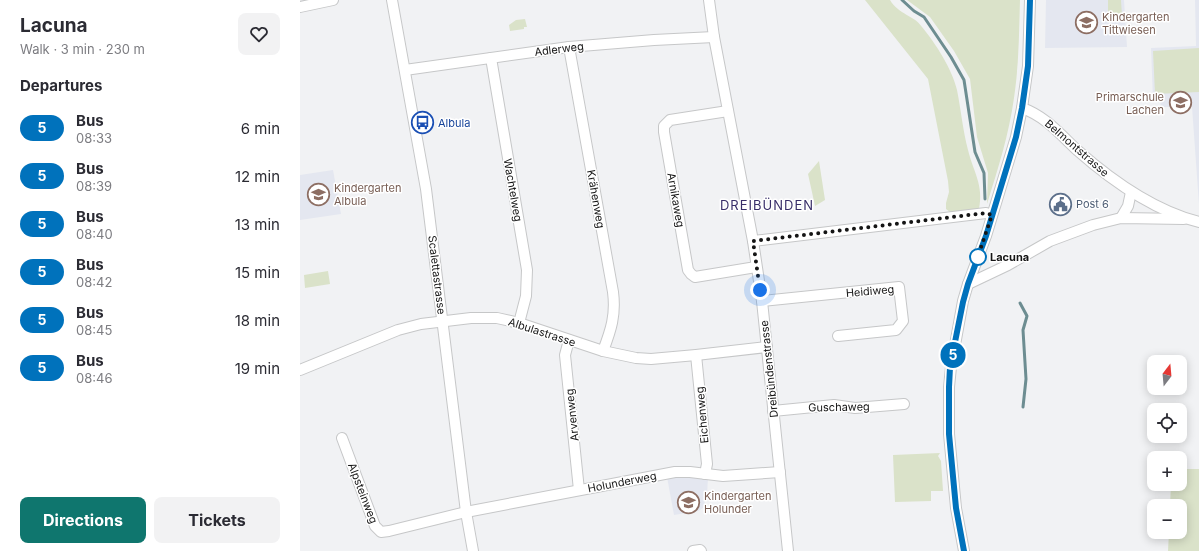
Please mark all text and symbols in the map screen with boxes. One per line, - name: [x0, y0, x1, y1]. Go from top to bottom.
- school or university icon: Kindergarten Tittwiesen: [1073, 10, 1099, 36]
- place label: Kindergarten Tittwiesen: [1102, 10, 1169, 37]
- button: heart: [238, 13, 280, 55]
- text: Lacuna: [20, 14, 88, 37]
- street label: Adlerweg: [534, 39, 584, 59]
- text: Walk · 3 min · 230 m: [20, 41, 145, 57]
- text: Departures: [20, 76, 102, 95]
- place label: Primarschule Lachen: [1096, 90, 1164, 117]
- school or university icon: Primarschule Lachen: [1167, 90, 1193, 116]
- bus stop icon: Albula: [410, 110, 436, 136]
- text: Bus: [76, 111, 104, 130]
- place label: Albula: [438, 116, 470, 130]
- street label: Belmontstrasse: [1042, 116, 1112, 180]
- text: 5: [38, 119, 46, 136]
- text: 6 min: [241, 119, 280, 138]
- text: 08:33: [76, 130, 112, 146]
- street label: Wachtelweg: [501, 157, 525, 223]
- text: Bus: [76, 159, 104, 178]
- text: 5: [38, 167, 46, 184]
- text: 12 min: [235, 167, 280, 186]
- street label: Krähenweg: [584, 169, 608, 229]
- street label: Arnikaweg: [664, 172, 688, 228]
- text: 08:39: [76, 178, 112, 194]
- school or university icon: Kindergarten Albula: [306, 181, 332, 207]
- place label: Kindergarten Albula: [334, 181, 401, 208]
- public building icon: Post 6: [1047, 191, 1073, 217]
- district label: DREIBÜNDEN: [720, 197, 814, 213]
- place label: Post 6: [1076, 197, 1109, 211]
- text: Bus: [76, 207, 104, 226]
- text: 5: [38, 215, 46, 232]
- text: 13 min: [235, 215, 280, 234]
- text: 08:40: [76, 226, 113, 242]
- street label: Scalettastrasse: [425, 235, 449, 315]
- marker: Lacuna: [969, 248, 987, 266]
- place label: Lacuna: [990, 250, 1029, 264]
- text: Bus: [76, 255, 104, 274]
- text: 5: [38, 263, 46, 280]
- text: 15 min: [235, 263, 280, 282]
- text: 08:42: [76, 274, 112, 290]
- your location: [750, 280, 770, 300]
- street label: Heidiweg: [845, 282, 895, 300]
- text: Bus: [76, 303, 104, 322]
- text: 5: [38, 311, 46, 328]
- text: 18 min: [235, 311, 280, 330]
- street label: Albulastrasse: [507, 315, 577, 349]
- street label: Dreibündenstrasse: [757, 319, 781, 419]
- text: 08:45: [76, 322, 112, 338]
- line badge: 5: [940, 342, 966, 368]
- text: 5: [949, 346, 957, 363]
- text: Bus: [76, 351, 104, 370]
- north arrow: [1147, 355, 1187, 395]
- map controls: [1147, 355, 1187, 539]
- text: 5: [38, 359, 46, 376]
- text: 19 min: [235, 359, 280, 378]
- text: 08:46: [76, 370, 112, 386]
- street label: Eichenweg: [693, 386, 711, 444]
- street label: Arvenweg: [562, 388, 582, 442]
- street label: Guschaweg: [808, 399, 870, 415]
- button: locate: [1147, 403, 1187, 443]
- button: +: [1147, 451, 1187, 491]
- street label: Alpsteinweg: [345, 461, 381, 525]
- street label: Holunderweg: [586, 468, 658, 496]
- school or university icon: Kindergarten Holunder: [676, 489, 702, 515]
- place label: Kindergarten Holunder: [704, 489, 771, 516]
- button: Directions: [20, 497, 146, 543]
- button: Tickets: [154, 497, 280, 543]
- button: −: [1147, 499, 1187, 539]

